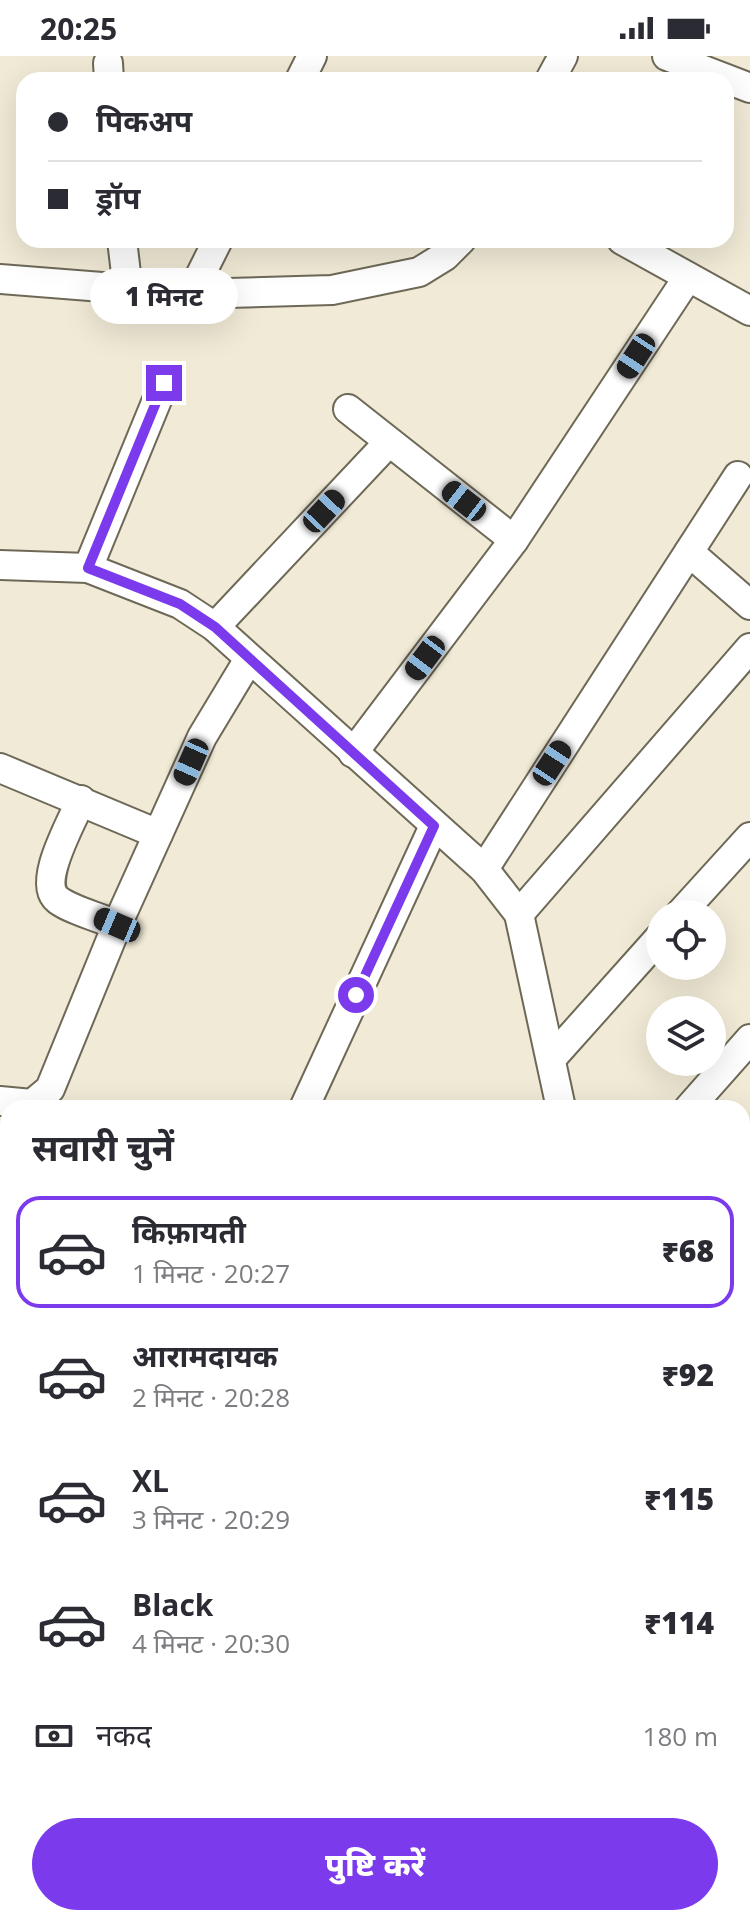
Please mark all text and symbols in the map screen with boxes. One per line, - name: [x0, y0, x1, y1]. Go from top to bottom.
- text: 20:25: [40, 8, 117, 49]
- text: पिकअप: [96, 100, 192, 141]
- text: ड्रॉप: [96, 177, 140, 218]
- callout: 1 मिनट: [90, 267, 238, 323]
- text: 1 मिनट: [125, 278, 203, 314]
- car: [613, 329, 659, 383]
- route end: [146, 365, 182, 401]
- car: [438, 477, 490, 525]
- car: [299, 485, 349, 537]
- car: [401, 632, 449, 684]
- car: [170, 735, 212, 789]
- car: [529, 736, 575, 790]
- map controls: [646, 900, 726, 1076]
- button: locate: [646, 900, 726, 980]
- car: [90, 905, 144, 945]
- route start: [338, 977, 374, 1013]
- button: layers: [646, 996, 726, 1076]
- text: सवारी चुनें: [32, 1123, 174, 1172]
- text: किफ़ायती: [132, 1211, 246, 1252]
- icon: car: [36, 1216, 108, 1288]
- text: ₹68: [662, 1230, 714, 1271]
- text: 1 मिनट · 20:27: [132, 1255, 290, 1291]
- text: आरामदायक: [132, 1335, 278, 1376]
- icon: car: [36, 1340, 108, 1412]
- text: ₹92: [662, 1354, 714, 1395]
- text: 2 मिनट · 20:28: [132, 1379, 290, 1415]
- text: XL: [132, 1460, 169, 1501]
- icon: car: [36, 1464, 108, 1536]
- text: ₹115: [644, 1478, 714, 1519]
- text: 3 मिनट · 20:29: [132, 1501, 290, 1537]
- text: Black: [132, 1584, 213, 1625]
- icon: car: [36, 1588, 108, 1660]
- text: ₹114: [644, 1602, 714, 1643]
- text: 4 मिनट · 20:30: [132, 1625, 290, 1661]
- icon: cash: [32, 1714, 76, 1758]
- text: नकद: [96, 1714, 152, 1755]
- text: 180 m: [643, 1718, 718, 1754]
- button: पुष्टि करें: [32, 1818, 718, 1910]

